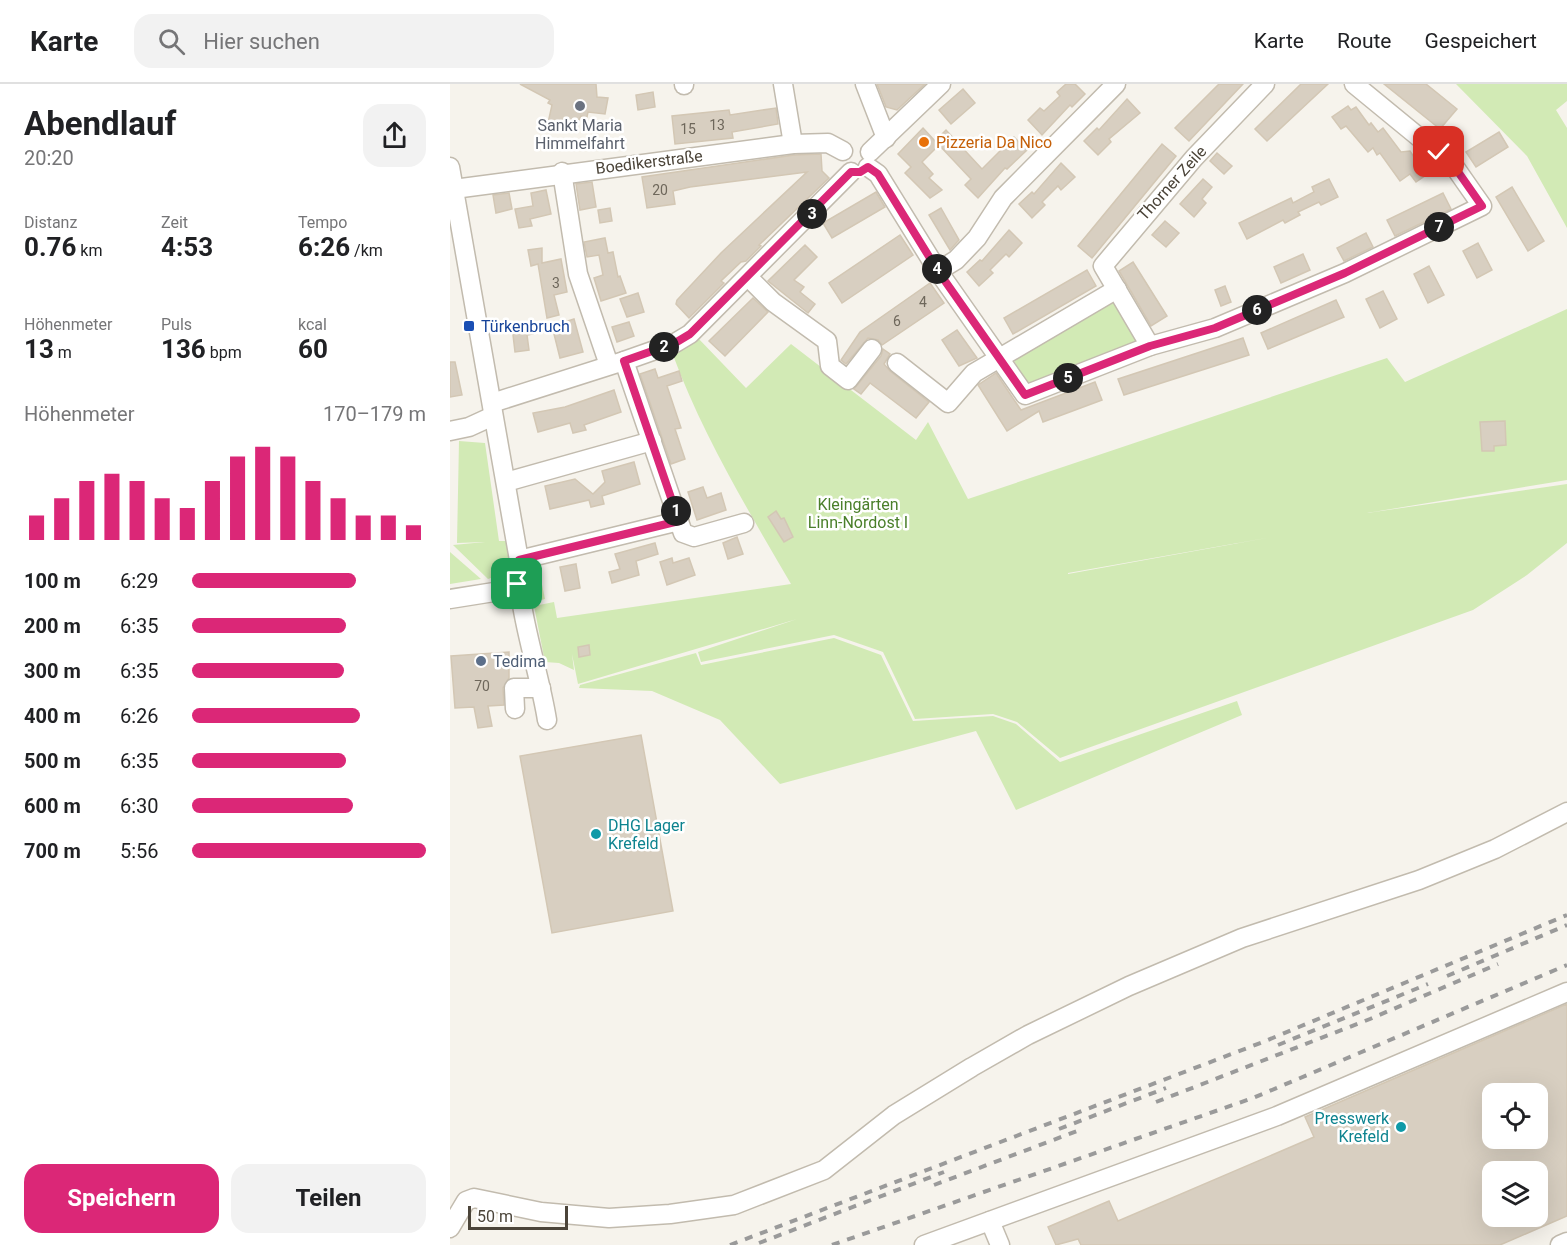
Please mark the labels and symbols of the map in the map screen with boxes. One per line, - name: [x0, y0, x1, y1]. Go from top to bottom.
- marker: Sankt Maria Himmelfahrt: [573, 99, 587, 113]
- place label: Sankt Maria Himmelfahrt: [535, 116, 625, 153]
- house number: 13: [709, 117, 725, 133]
- house number: 15: [680, 121, 696, 137]
- pin: [1413, 126, 1464, 177]
- place label: Pizzeria Da Nico: [936, 133, 1052, 152]
- marker: Pizzeria Da Nico: [917, 135, 931, 149]
- street label: Thorner Zeile: [1134, 142, 1210, 224]
- street label: Boedikerstraße: [594, 146, 704, 178]
- house number: 20: [652, 182, 668, 198]
- pin: 3: [797, 199, 827, 229]
- pin: 7: [1424, 212, 1454, 242]
- pin: 4: [922, 254, 952, 284]
- house number: 3: [552, 275, 560, 291]
- house number: 4: [919, 294, 927, 310]
- pin: 6: [1242, 295, 1272, 325]
- house number: 6: [893, 313, 901, 329]
- place label: Türkenbruch: [481, 317, 570, 336]
- marker: Türkenbruch: [462, 319, 476, 333]
- pin: 2: [649, 332, 679, 362]
- pin: 5: [1053, 363, 1083, 393]
- park label: Kleingärten Linn-Nordost I: [808, 495, 908, 532]
- pin: 1: [661, 496, 691, 526]
- pin: [491, 558, 542, 609]
- place label: Tedima: [493, 652, 546, 671]
- marker: Tedima: [474, 654, 488, 668]
- house number: 70: [474, 678, 490, 694]
- place label: DHG Lager Krefeld: [608, 816, 686, 853]
- marker: DHG Lager Krefeld: [589, 827, 603, 841]
- place label: Presswerk Krefeld: [1315, 1109, 1390, 1146]
- marker: Presswerk Krefeld: [1394, 1120, 1408, 1134]
- scale bar: [468, 1203, 568, 1230]

